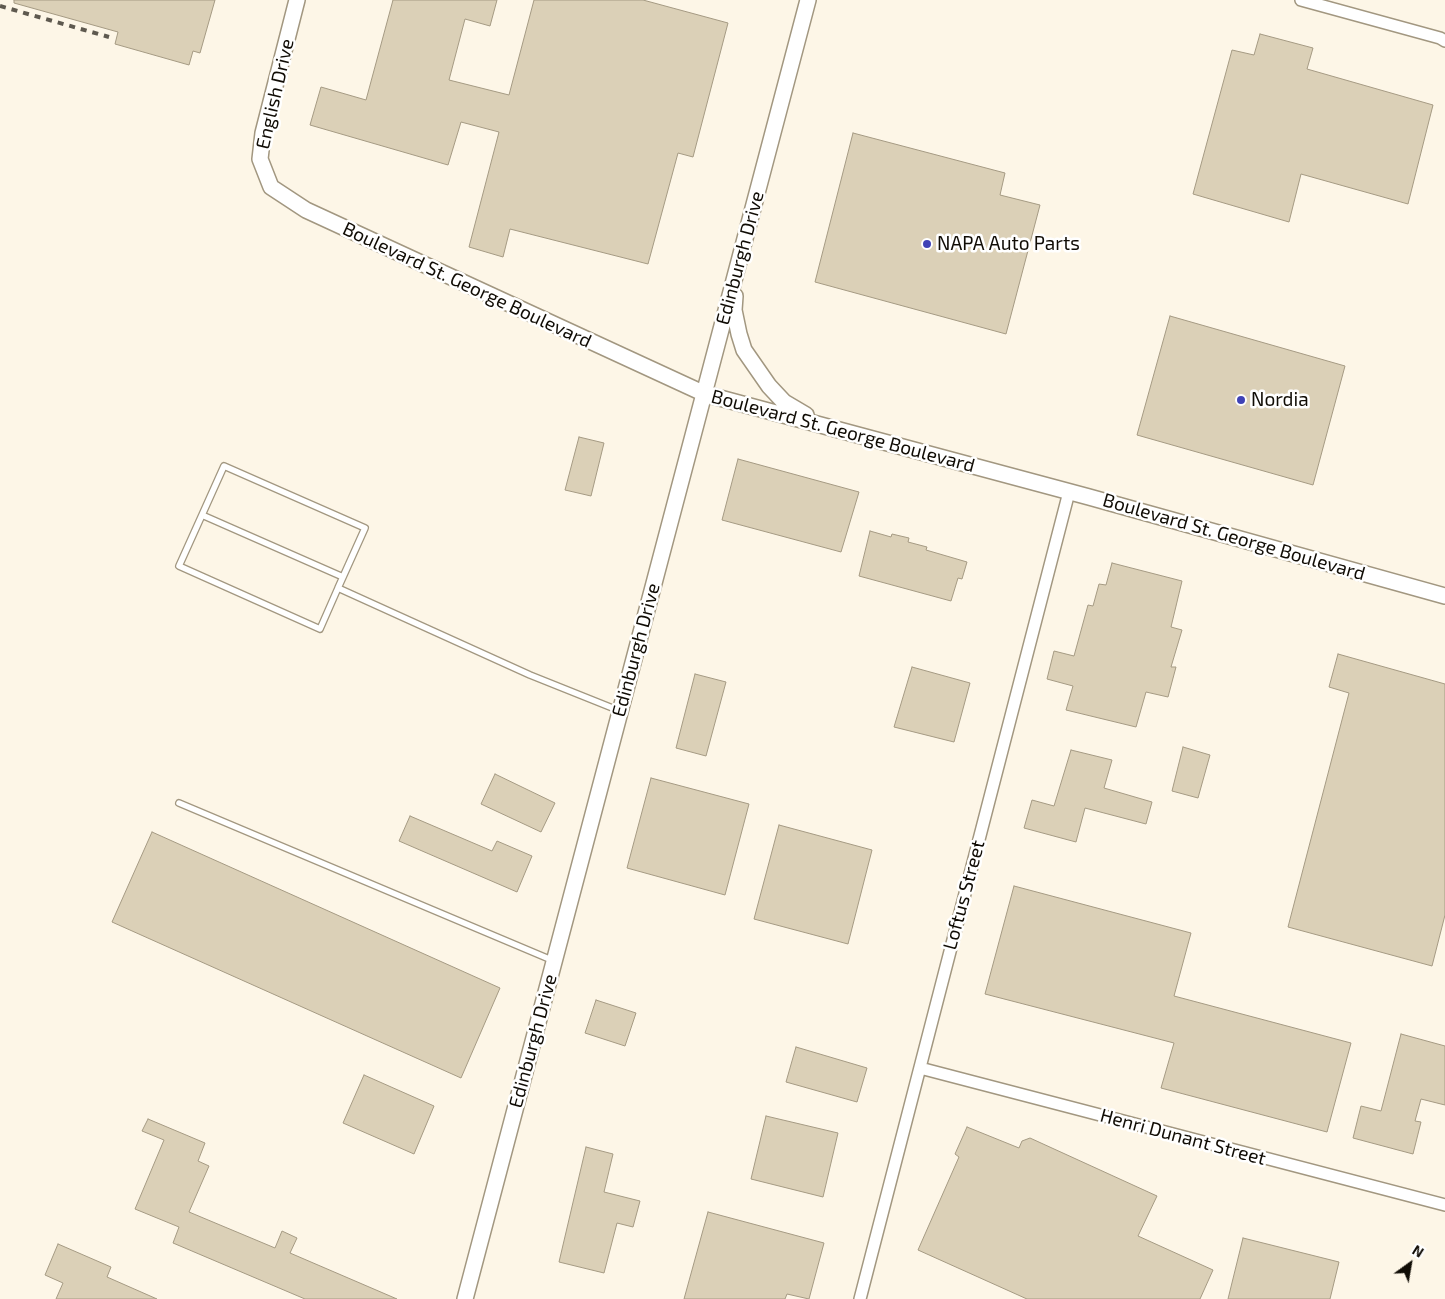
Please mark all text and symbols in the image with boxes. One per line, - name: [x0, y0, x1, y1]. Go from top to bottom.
- street label: English Drive: [251, 37, 299, 151]
- street label: Edinburgh Drive: [711, 189, 769, 327]
- street label: Boulevard St. George Boulevard: [339, 217, 595, 353]
- place label: NAPA Auto Parts: [937, 233, 1080, 255]
- marker: NAPA Auto Parts: [921, 238, 933, 250]
- street label: Boulevard St. George Boulevard: [709, 385, 977, 477]
- place label: Nordia: [1251, 389, 1309, 411]
- marker: Nordia: [1235, 394, 1247, 406]
- street label: Boulevard St. George Boulevard: [1100, 489, 1368, 585]
- street label: Edinburgh Drive: [607, 581, 665, 719]
- street label: Loftus Street: [938, 838, 990, 952]
- street label: Edinburgh Drive: [504, 972, 562, 1110]
- street label: Henri Dunant Street: [1098, 1104, 1268, 1170]
- north arrow: [1385, 1239, 1435, 1289]
- text: N: [1409, 1241, 1427, 1261]

